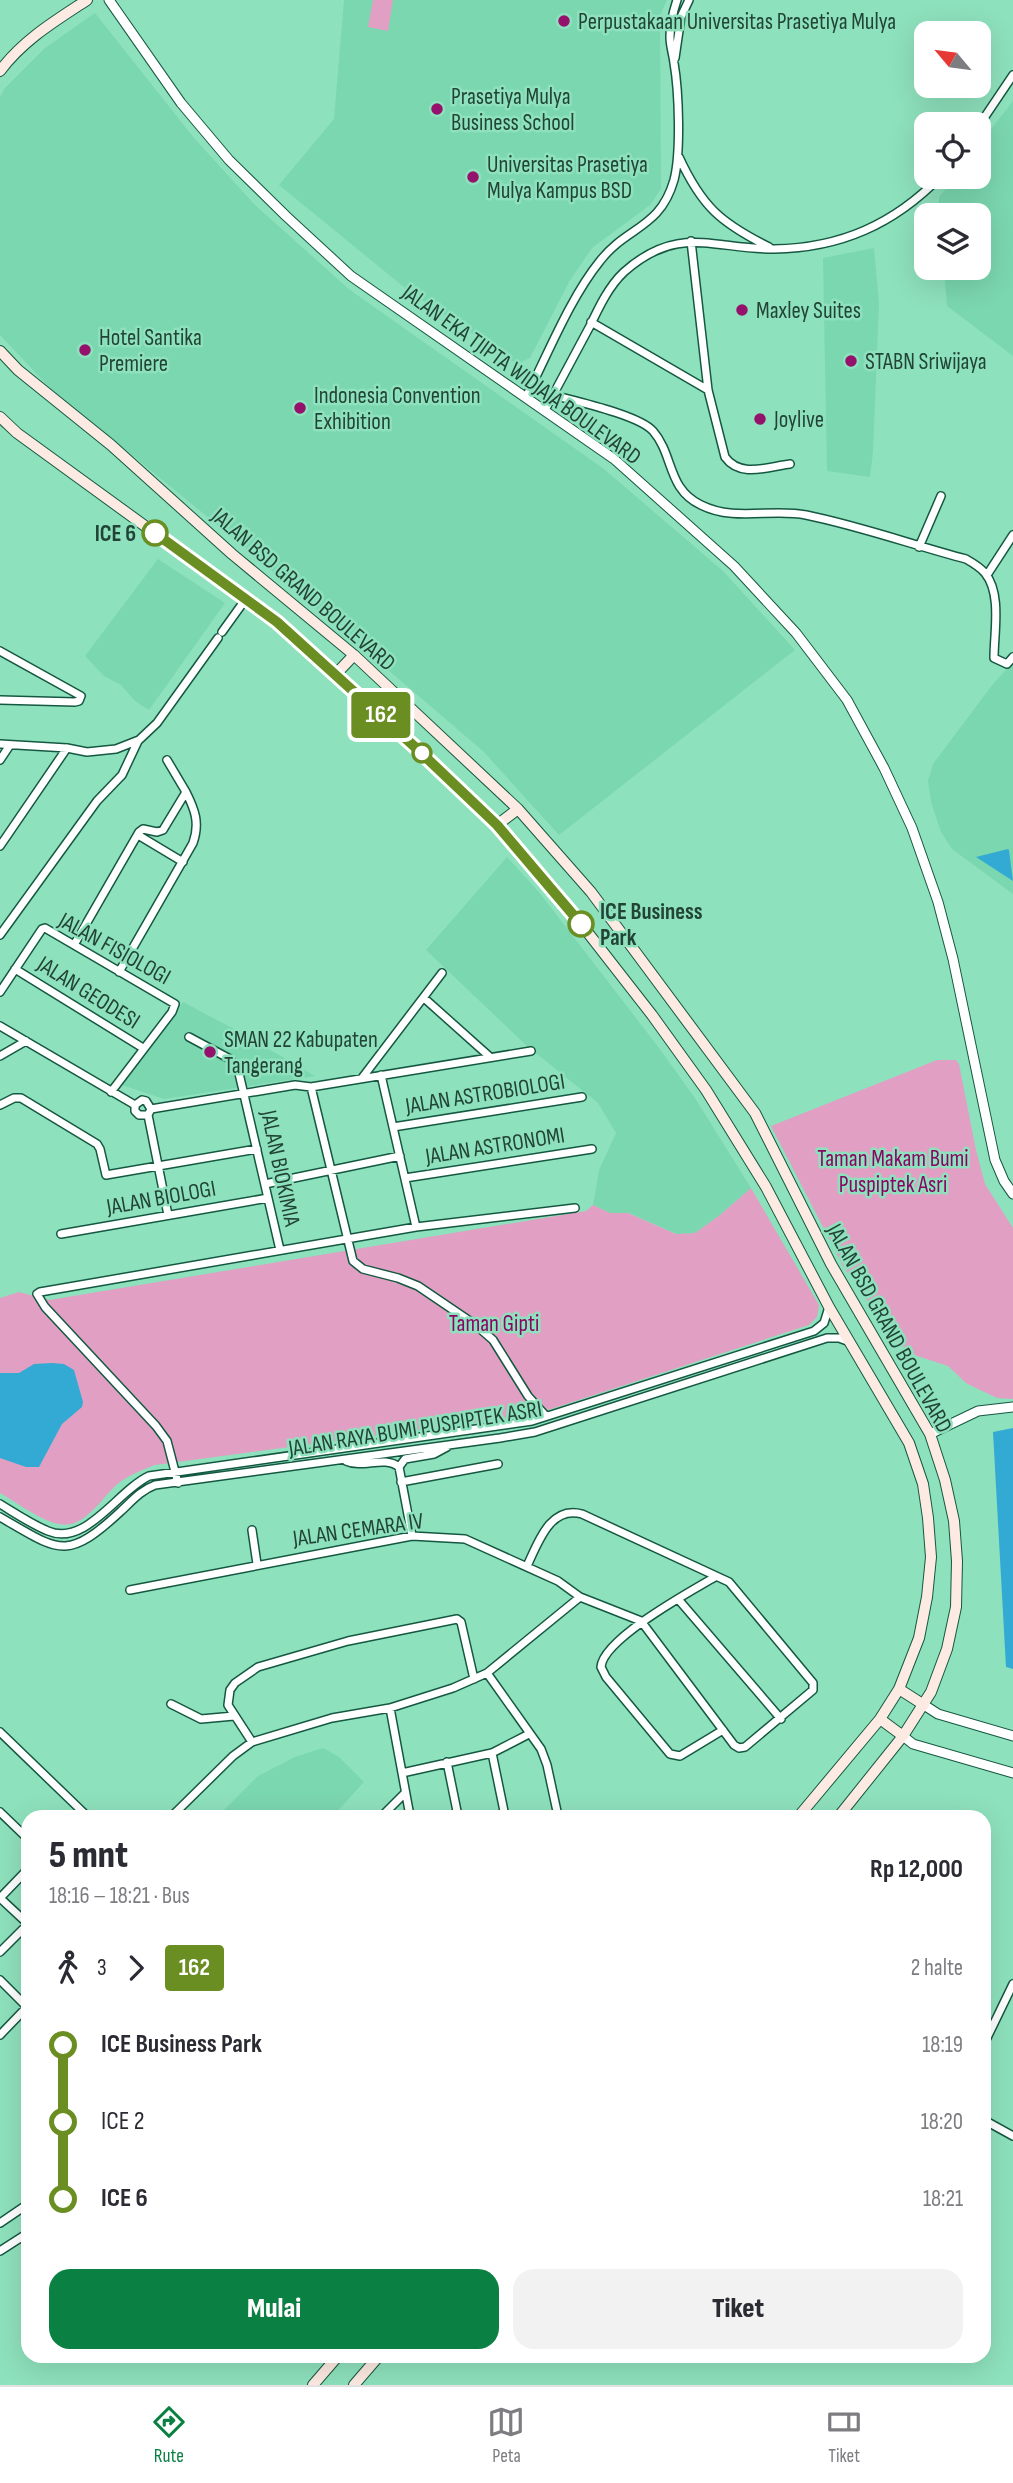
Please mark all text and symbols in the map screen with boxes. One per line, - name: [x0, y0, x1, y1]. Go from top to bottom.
- place label: Perpustakaan Universitas Prasetiya Mulya: [578, 8, 896, 36]
- marker: Perpustakaan Universitas Prasetiya Mulya: [556, 13, 572, 29]
- north arrow: [914, 21, 990, 98]
- map controls: [914, 21, 991, 280]
- place label: Prasetiya Mulya Business School: [451, 83, 575, 137]
- marker: Prasetiya Mulya Business School: [429, 101, 445, 117]
- button: locate: [914, 112, 991, 189]
- place label: Universitas Prasetiya Mulya Kampus BSD: [487, 151, 648, 205]
- marker: Universitas Prasetiya Mulya Kampus BSD: [465, 169, 481, 185]
- button: layers: [914, 203, 991, 280]
- street label: JALAN EKA TJIPTA WIDJAJA BOULEVARD: [396, 278, 646, 471]
- place label: Maxley Suites: [756, 297, 861, 325]
- marker: Maxley Suites: [734, 302, 750, 318]
- place label: Hotel Santika Premiere: [99, 324, 202, 378]
- marker: Hotel Santika Premiere: [77, 342, 93, 358]
- place label: STABN Sriwijaya: [865, 348, 987, 376]
- marker: STABN Sriwijaya: [843, 353, 859, 369]
- place label: Indonesia Convention Exhibition: [314, 382, 481, 436]
- marker: Indonesia Convention Exhibition: [292, 400, 308, 416]
- place label: Joylive: [773, 406, 824, 434]
- marker: Joylive: [752, 411, 768, 427]
- street label: JALAN BSD GRAND BOULEVARD: [205, 502, 401, 677]
- place label: ICE 6: [95, 520, 136, 548]
- marker: ICE 6: [142, 520, 168, 546]
- line badge: 162: [341, 692, 421, 738]
- text: 162: [365, 700, 397, 729]
- unlabelled marker: [412, 743, 432, 763]
- place label: ICE Business Park: [600, 898, 703, 952]
- street label: JALAN FISIOLOGI: [53, 906, 175, 991]
- marker: ICE Business Park: [568, 911, 594, 937]
- street label: JALAN GEODESI: [31, 950, 145, 1035]
- place label: SMAN 22 Kabupaten Tangerang: [224, 1026, 378, 1080]
- marker: SMAN 22 Kabupaten Tangerang: [202, 1044, 218, 1060]
- street label: JALAN ASTROBIOLOGI: [402, 1068, 567, 1121]
- street label: JALAN BIOKIMIA: [254, 1107, 306, 1229]
- street label: JALAN ASTRONOMI: [423, 1121, 567, 1171]
- park label: Taman Makam Bumi Puspiptek Asri: [817, 1145, 969, 1199]
- street label: JALAN BIOLOGI: [103, 1175, 218, 1222]
- street label: JALAN BSD GRAND BOULEVARD: [820, 1218, 958, 1438]
- park label: Taman Gipti: [449, 1310, 539, 1338]
- street label: JALAN RAYA BUMI PUSPIPTEK ASRI: [285, 1395, 544, 1463]
- street label: JALAN CEMARA IV: [290, 1507, 426, 1553]
- text: 5 mnt: [49, 1833, 128, 1878]
- text: Rp 12,000: [870, 1854, 963, 1885]
- text: 18:16 – 18:21 · Bus: [49, 1882, 190, 1910]
- icon: walk: [49, 1949, 87, 1987]
- icon: forward: [117, 1949, 155, 1987]
- text: 162: [179, 1953, 210, 1982]
- text: 3: [97, 1954, 107, 1982]
- text: 2 halte: [911, 1954, 963, 1982]
- text: ICE Business Park: [101, 2029, 262, 2060]
- text: 18:19: [922, 2031, 963, 2059]
- text: ICE 2: [101, 2106, 144, 2137]
- text: 18:20: [921, 2108, 963, 2136]
- text: ICE 6: [101, 2183, 148, 2214]
- text: 18:21: [923, 2185, 963, 2213]
- button: Mulai: [49, 2269, 499, 2349]
- button: Tiket: [513, 2269, 963, 2349]
- tab: Rute: [150, 2403, 188, 2468]
- tab: Peta: [487, 2403, 525, 2468]
- tab: Tiket: [825, 2403, 863, 2468]

